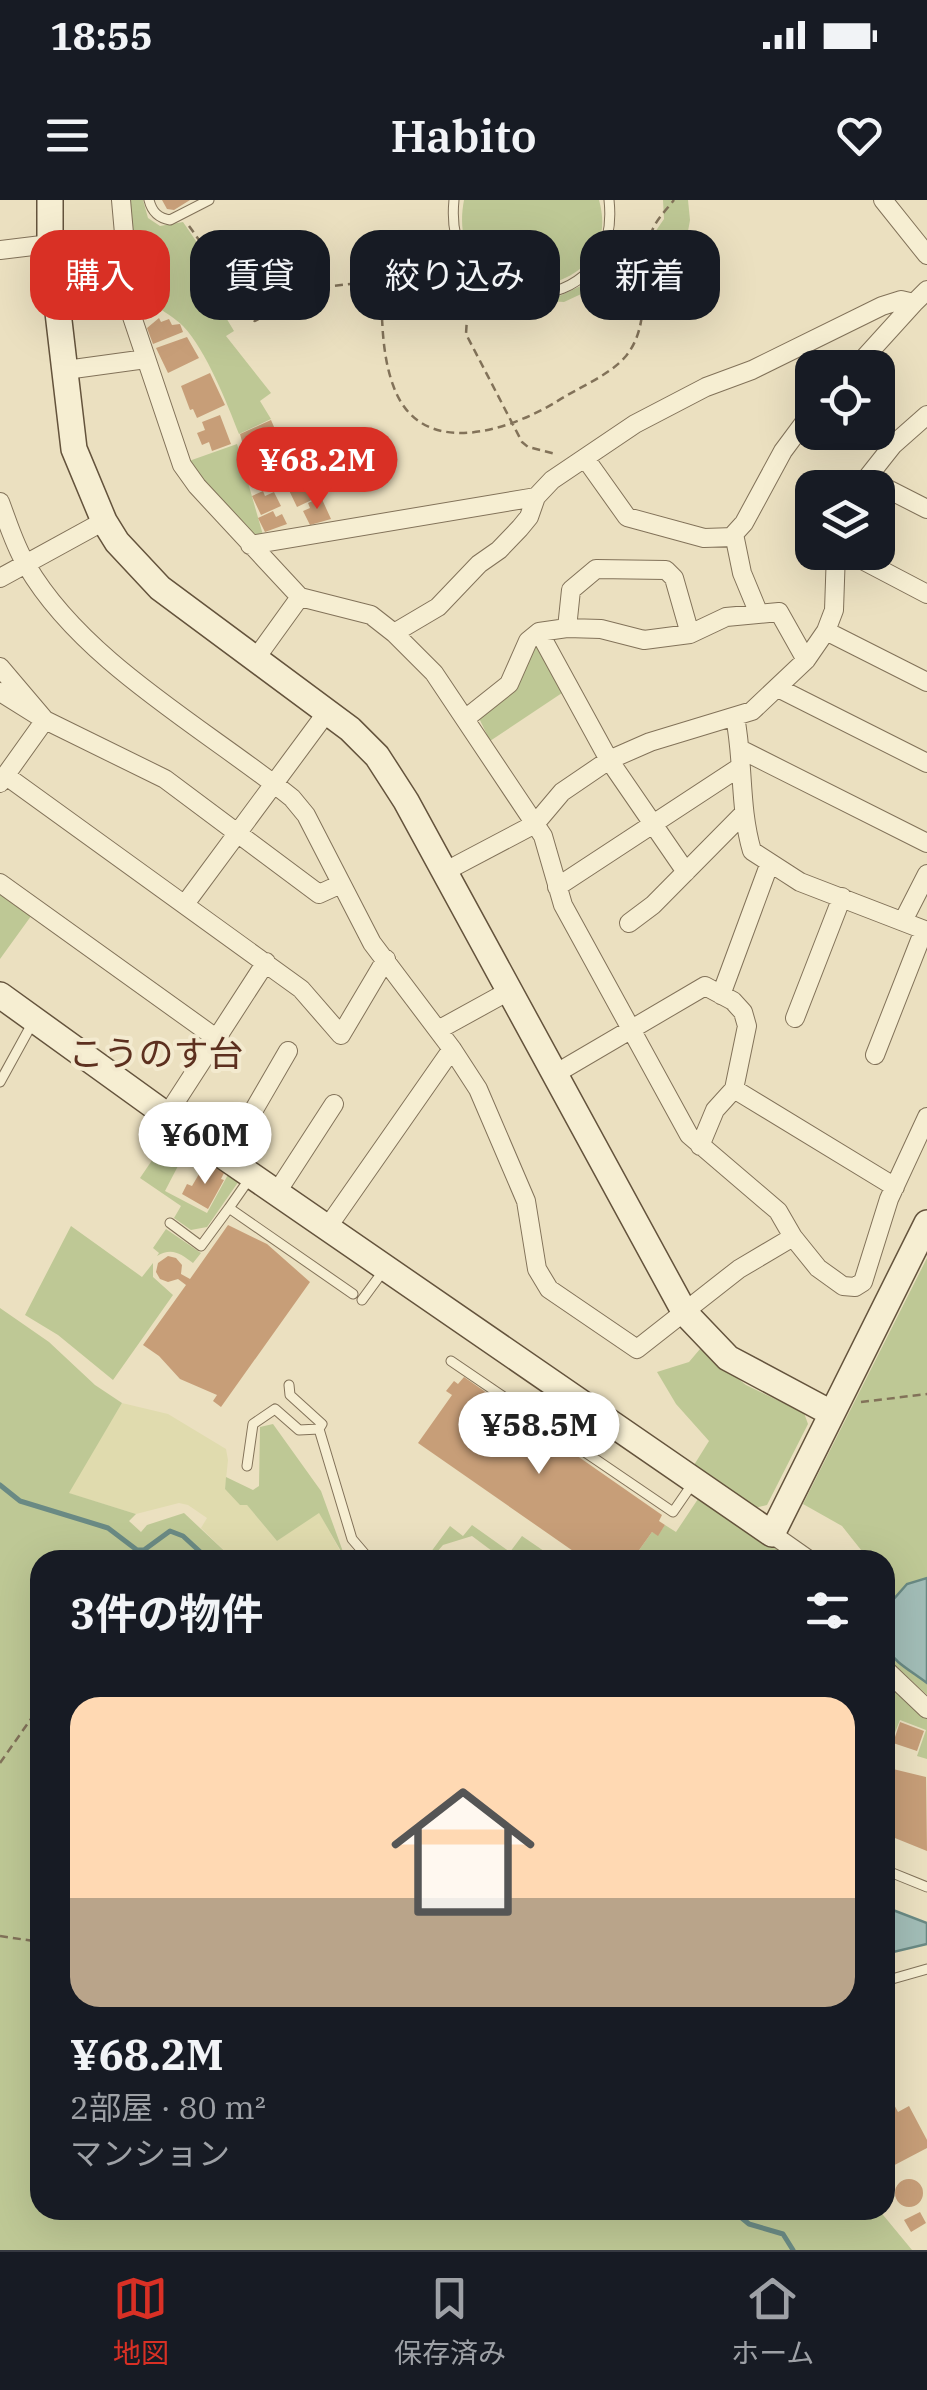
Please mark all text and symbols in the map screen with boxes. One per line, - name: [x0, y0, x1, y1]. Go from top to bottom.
- text: 18:55: [50, 11, 153, 60]
- text: Habito: [390, 106, 537, 164]
- icon: menu: [40, 108, 95, 163]
- icon: heart: [832, 108, 887, 163]
- chip: 購入: [30, 230, 170, 320]
- chip: 賃貸: [190, 230, 330, 320]
- chip: 絞り込み: [350, 230, 560, 320]
- chip: 新着: [580, 230, 720, 320]
- map controls: [795, 350, 895, 570]
- button: locate: [795, 350, 895, 450]
- pin: ¥68.2M: [236, 427, 398, 512]
- text: ¥68.2M: [258, 438, 376, 480]
- button: layers: [795, 470, 895, 570]
- district label: こうのす台: [68, 1030, 244, 1076]
- pin: ¥60M: [146, 1102, 264, 1187]
- text: ¥60M: [161, 1113, 249, 1155]
- pin: ¥58.5M: [458, 1392, 620, 1477]
- text: ¥58.5M: [480, 1403, 598, 1445]
- icon: filters: [800, 1583, 855, 1638]
- text: 3件の物件: [70, 1586, 263, 1641]
- icon: home: [373, 1762, 553, 1942]
- text: ¥68.2M: [70, 2027, 224, 2082]
- text: 2部屋 · 80 m²: [70, 2086, 266, 2128]
- text: マンション: [70, 2132, 230, 2174]
- tab: 地図: [113, 2271, 169, 2371]
- tab: 保存済み: [394, 2271, 506, 2371]
- tab: ホーム: [731, 2271, 814, 2371]

